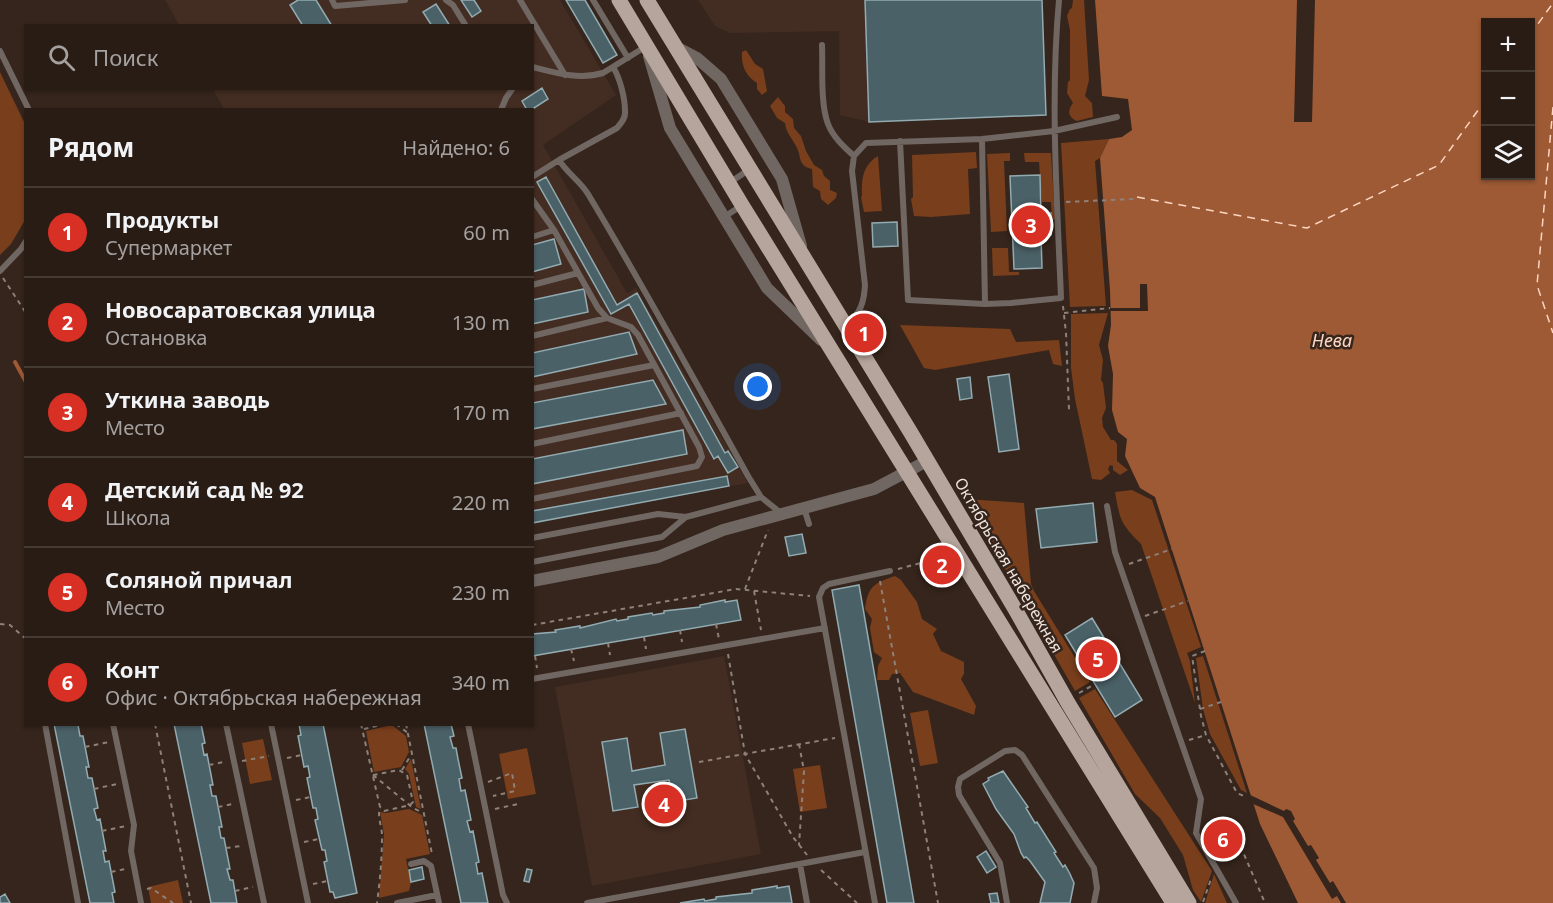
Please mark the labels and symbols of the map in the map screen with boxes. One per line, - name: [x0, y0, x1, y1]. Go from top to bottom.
- pin: 3: [1012, 202, 1050, 248]
- pin: 1: [844, 310, 884, 356]
- water label: Нева: [1312, 328, 1352, 352]
- your location: [743, 372, 772, 401]
- street label: Октябрьская набережная: [950, 473, 1068, 657]
- pin: 2: [922, 542, 962, 588]
- pin: 5: [1078, 636, 1118, 682]
- pin: 4: [644, 782, 684, 826]
- pin: 6: [1204, 816, 1242, 862]

